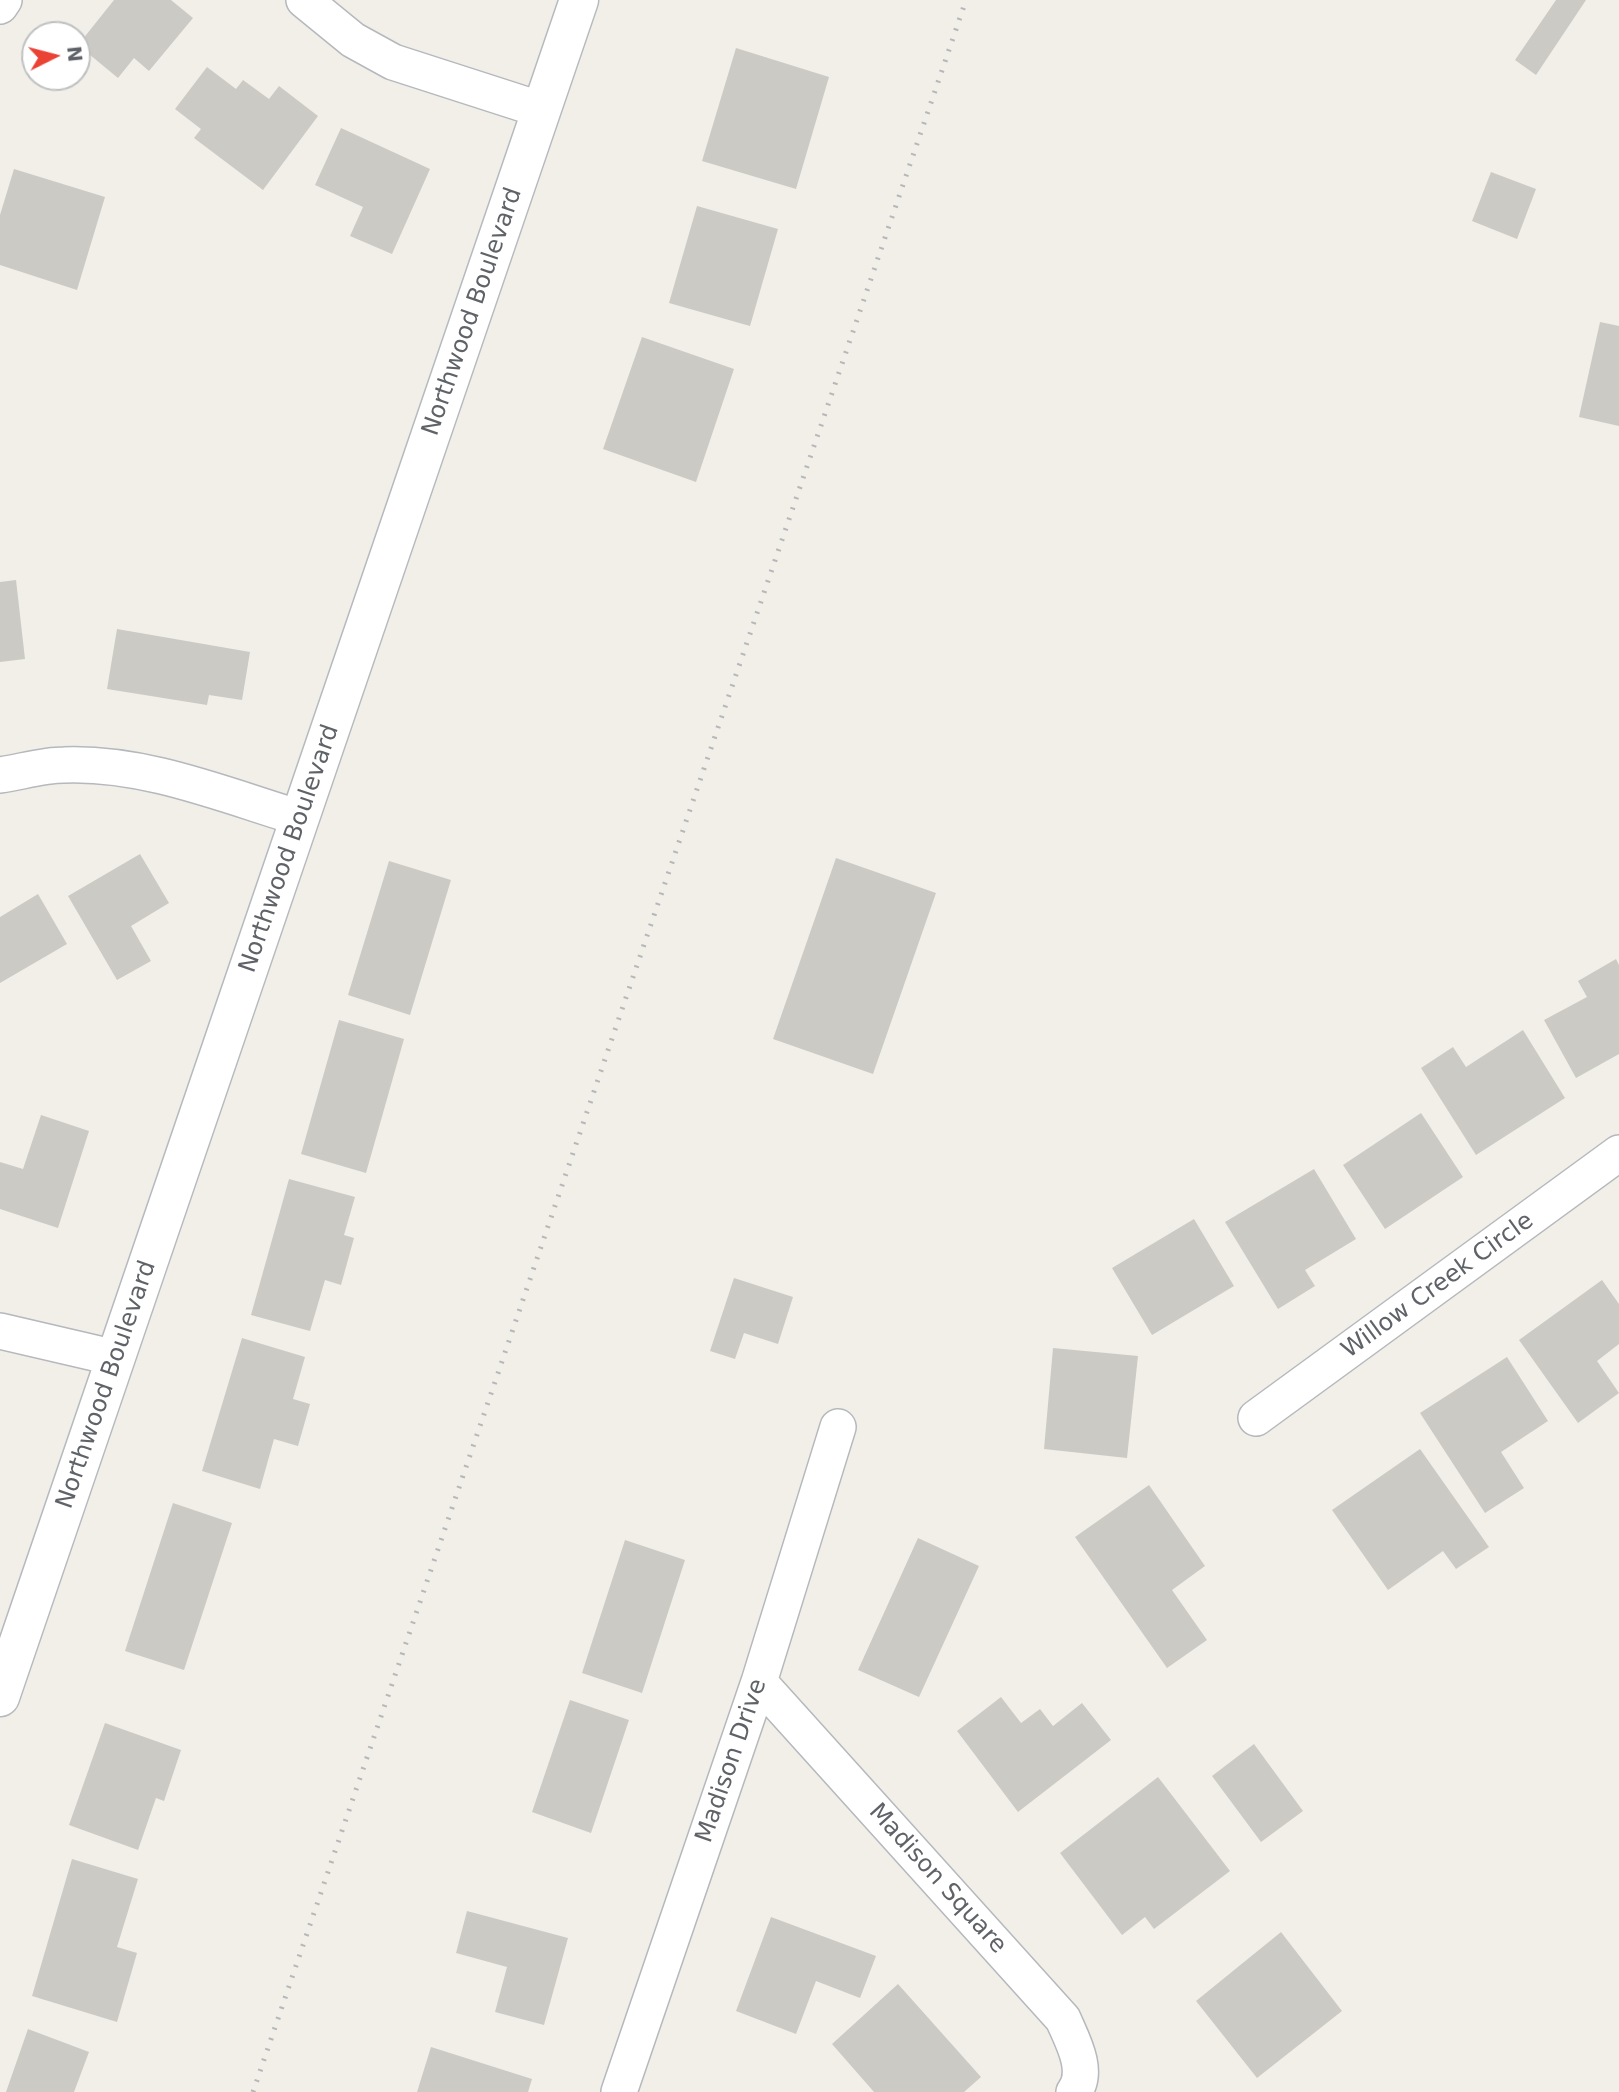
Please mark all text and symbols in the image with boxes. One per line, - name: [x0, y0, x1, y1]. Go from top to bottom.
- north arrow: [21, 21, 91, 91]
- text: N: [63, 45, 87, 63]
- street label: Northwood Boulevard: [417, 184, 529, 440]
- street label: Northwood Boulevard: [234, 721, 346, 977]
- street label: Willow Creek Circle: [1337, 1207, 1539, 1365]
- street label: Northwood Boulevard: [51, 1257, 163, 1513]
- street label: Madison Drive: [690, 1675, 774, 1847]
- street label: Madison Square: [862, 1798, 1012, 1960]

